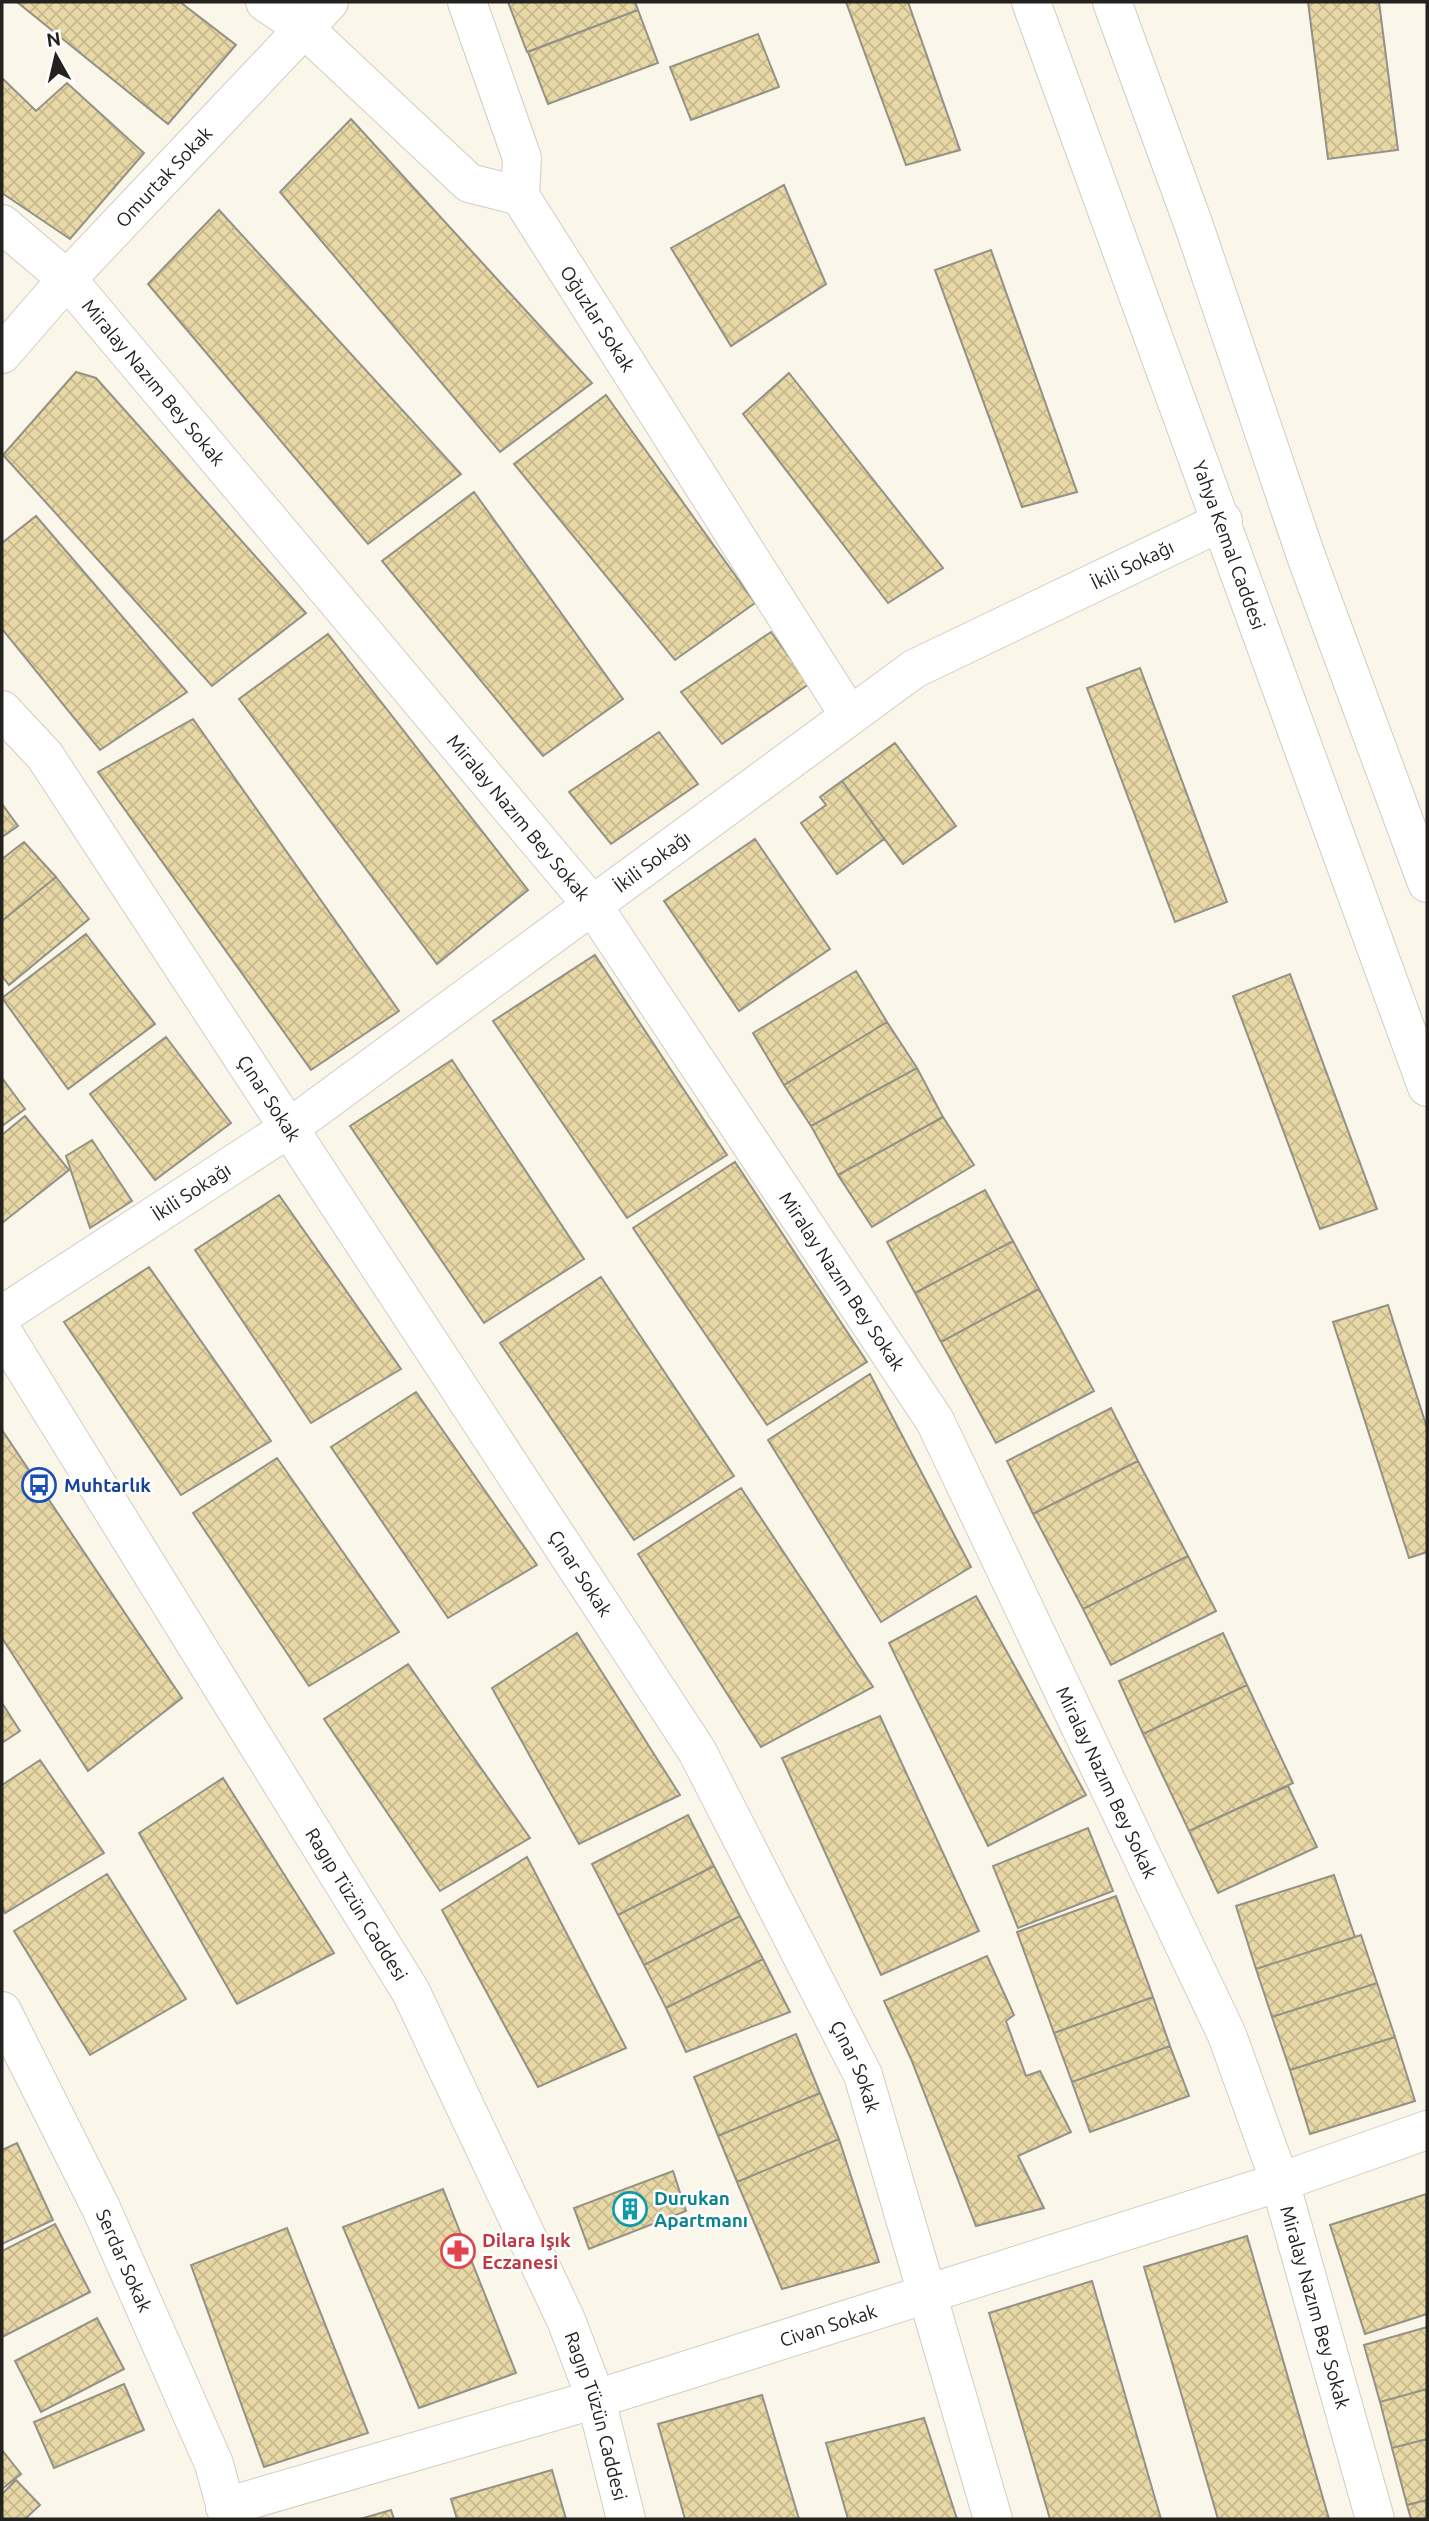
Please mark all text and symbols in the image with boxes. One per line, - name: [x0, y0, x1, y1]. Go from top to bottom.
- north arrow: [21, 21, 91, 91]
- text: N: [45, 27, 62, 51]
- street label: Omurtak Sokak: [111, 122, 217, 232]
- street label: Oğuzlar Sokak: [556, 261, 640, 376]
- street label: Miralay Nazım Bey Sokak: [78, 295, 230, 470]
- street label: Yahya Kemal Caddesi: [1188, 457, 1270, 633]
- street label: İkili Sokağı: [1087, 535, 1177, 594]
- street label: Miralay Nazım Bey Sokak: [443, 730, 595, 905]
- street label: İkili Sokağı: [610, 826, 694, 897]
- street label: Çınar Sokak: [233, 1051, 306, 1146]
- street label: İkili Sokağı: [148, 1158, 235, 1225]
- street label: Miralay Nazım Bey Sokak: [775, 1188, 910, 1375]
- bus stop icon: Muhtarlık: [20, 1466, 58, 1504]
- place label: Muhtarlık: [64, 1474, 151, 1496]
- street label: Çınar Sokak: [544, 1526, 617, 1621]
- street label: Miralay Nazım Bey Sokak: [1052, 1683, 1162, 1882]
- street label: Ragıp Tüzün Caddesi: [301, 1824, 412, 1985]
- street label: Çınar Sokak: [826, 2017, 885, 2116]
- place label: Durukan Apartmanı: [654, 2187, 748, 2231]
- building icon: Durukan Apartmanı: [611, 2190, 649, 2228]
- street label: Miralay Nazım Bey Sokak: [1276, 2203, 1354, 2412]
- street label: Serdar Sokak: [92, 2206, 157, 2316]
- place label: Dilara Işık Eczanesi: [482, 2229, 571, 2273]
- pharmacy icon: Dilara Işık Eczanesi: [439, 2232, 477, 2270]
- street label: Civan Sokak: [777, 2300, 880, 2351]
- street label: Ragıp Tüzün Caddesi: [560, 2328, 632, 2503]

